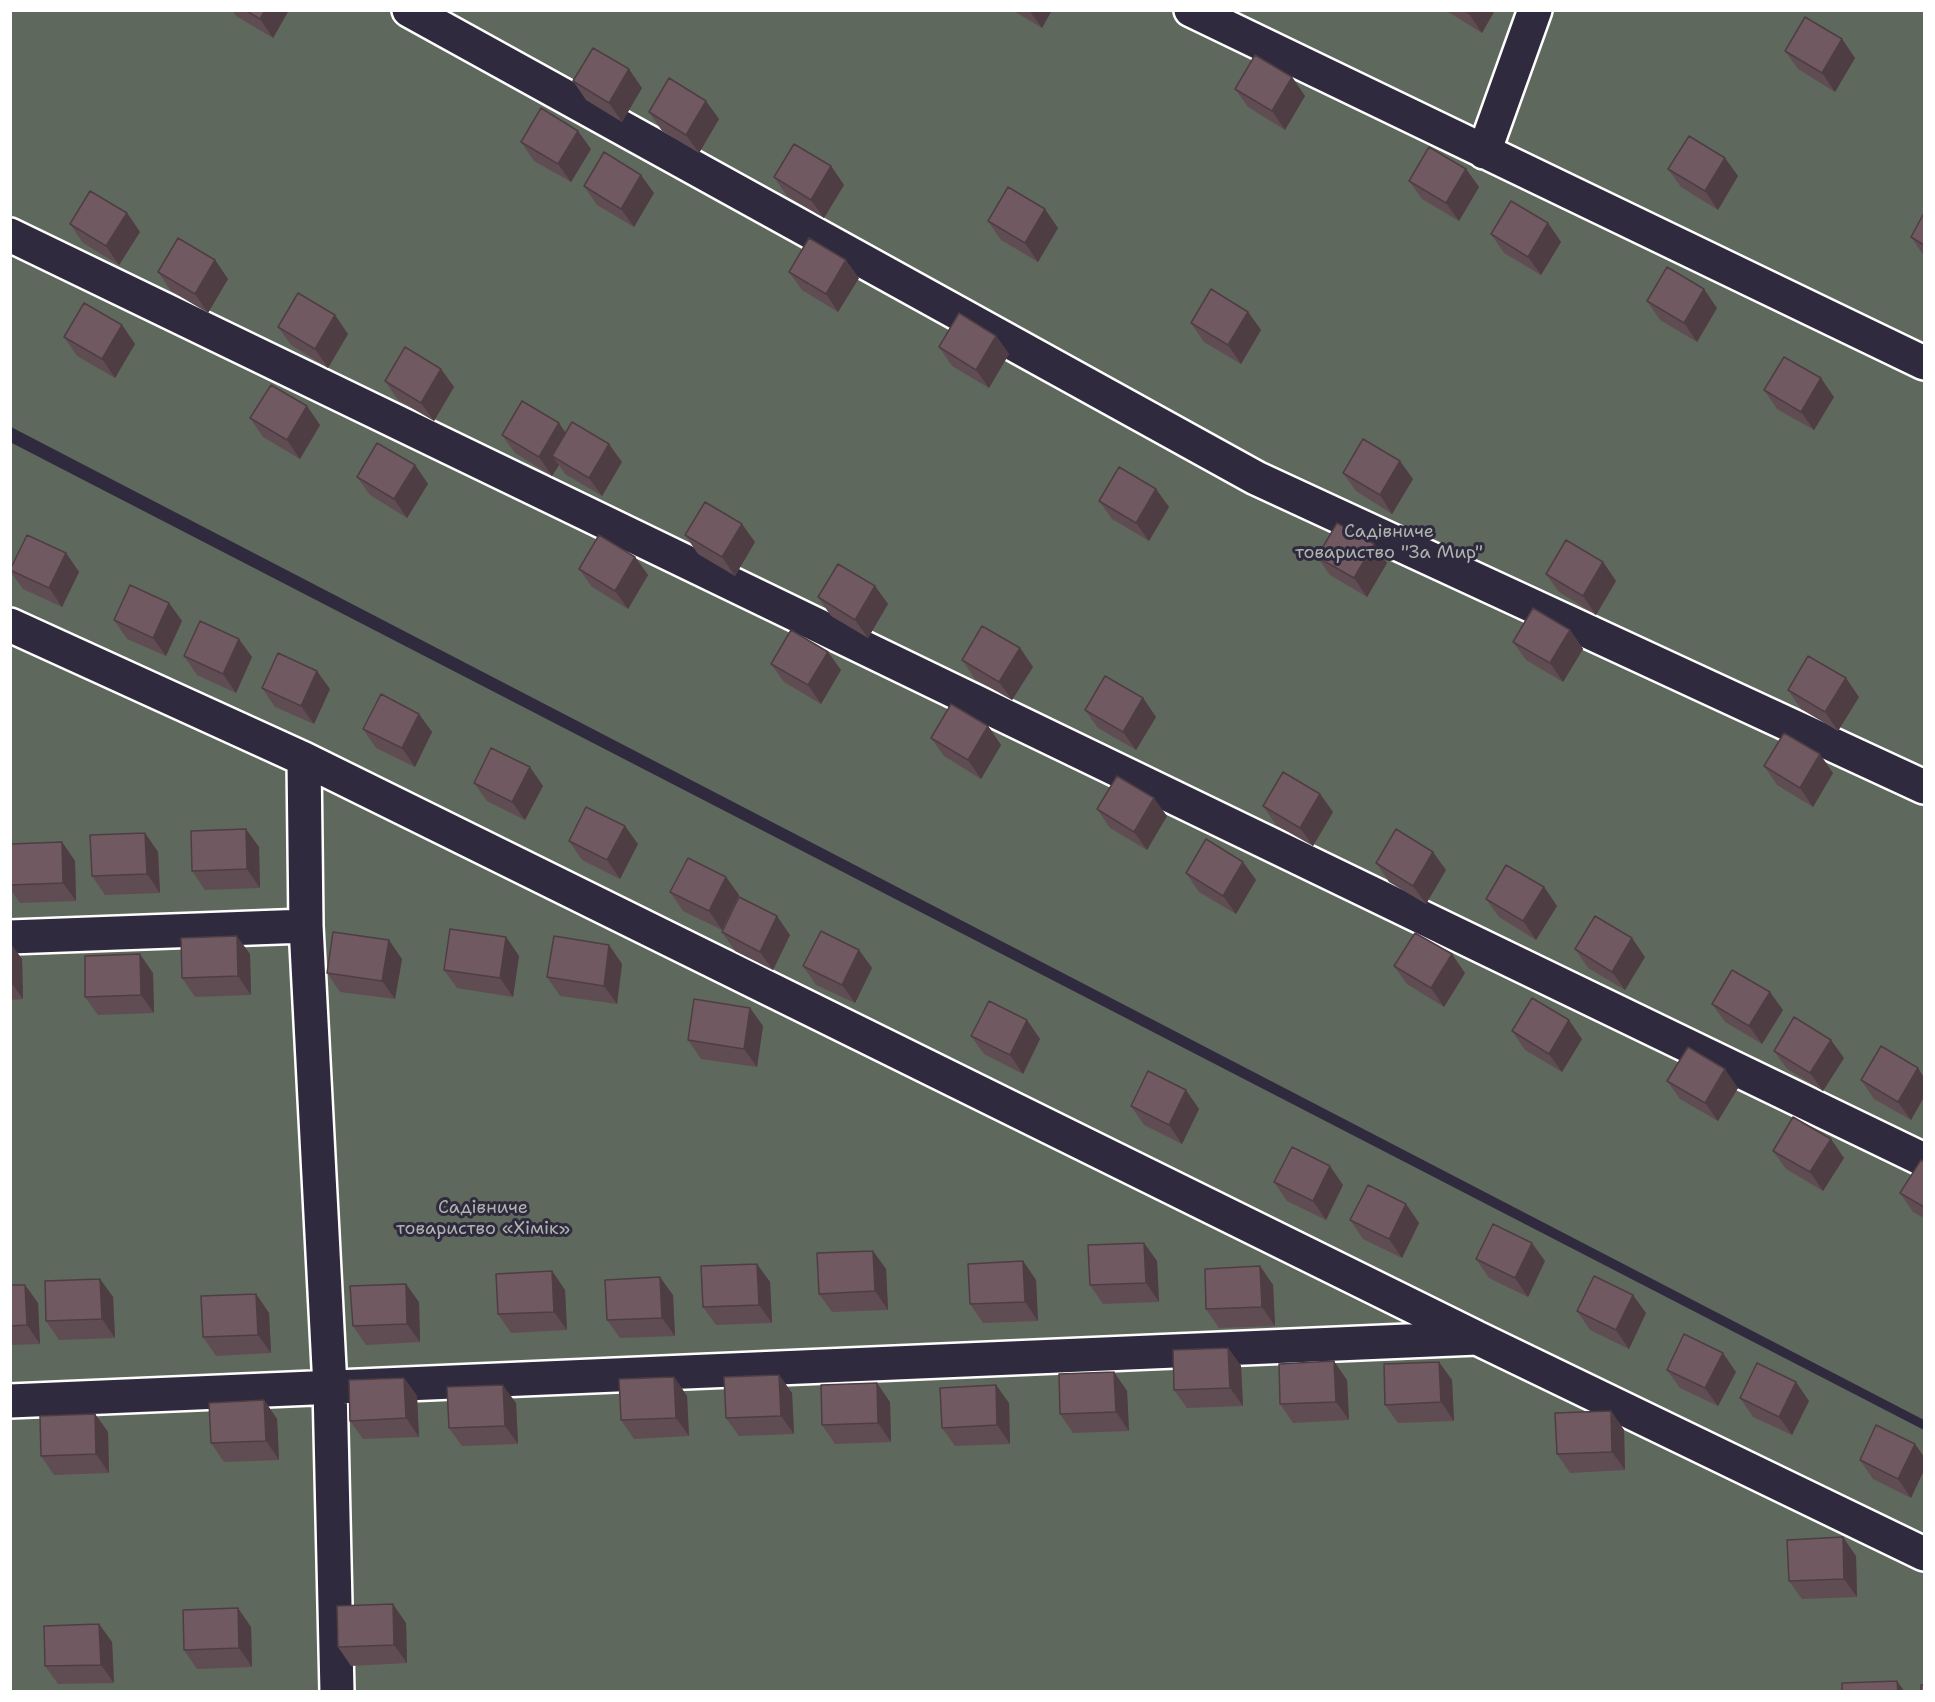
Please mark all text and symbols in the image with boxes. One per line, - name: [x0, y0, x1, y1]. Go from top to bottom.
- park label: Садівниче товариство "За Мир": [1295, 521, 1483, 564]
- park label: Садівниче товариство «Хімік»: [396, 1197, 570, 1240]

